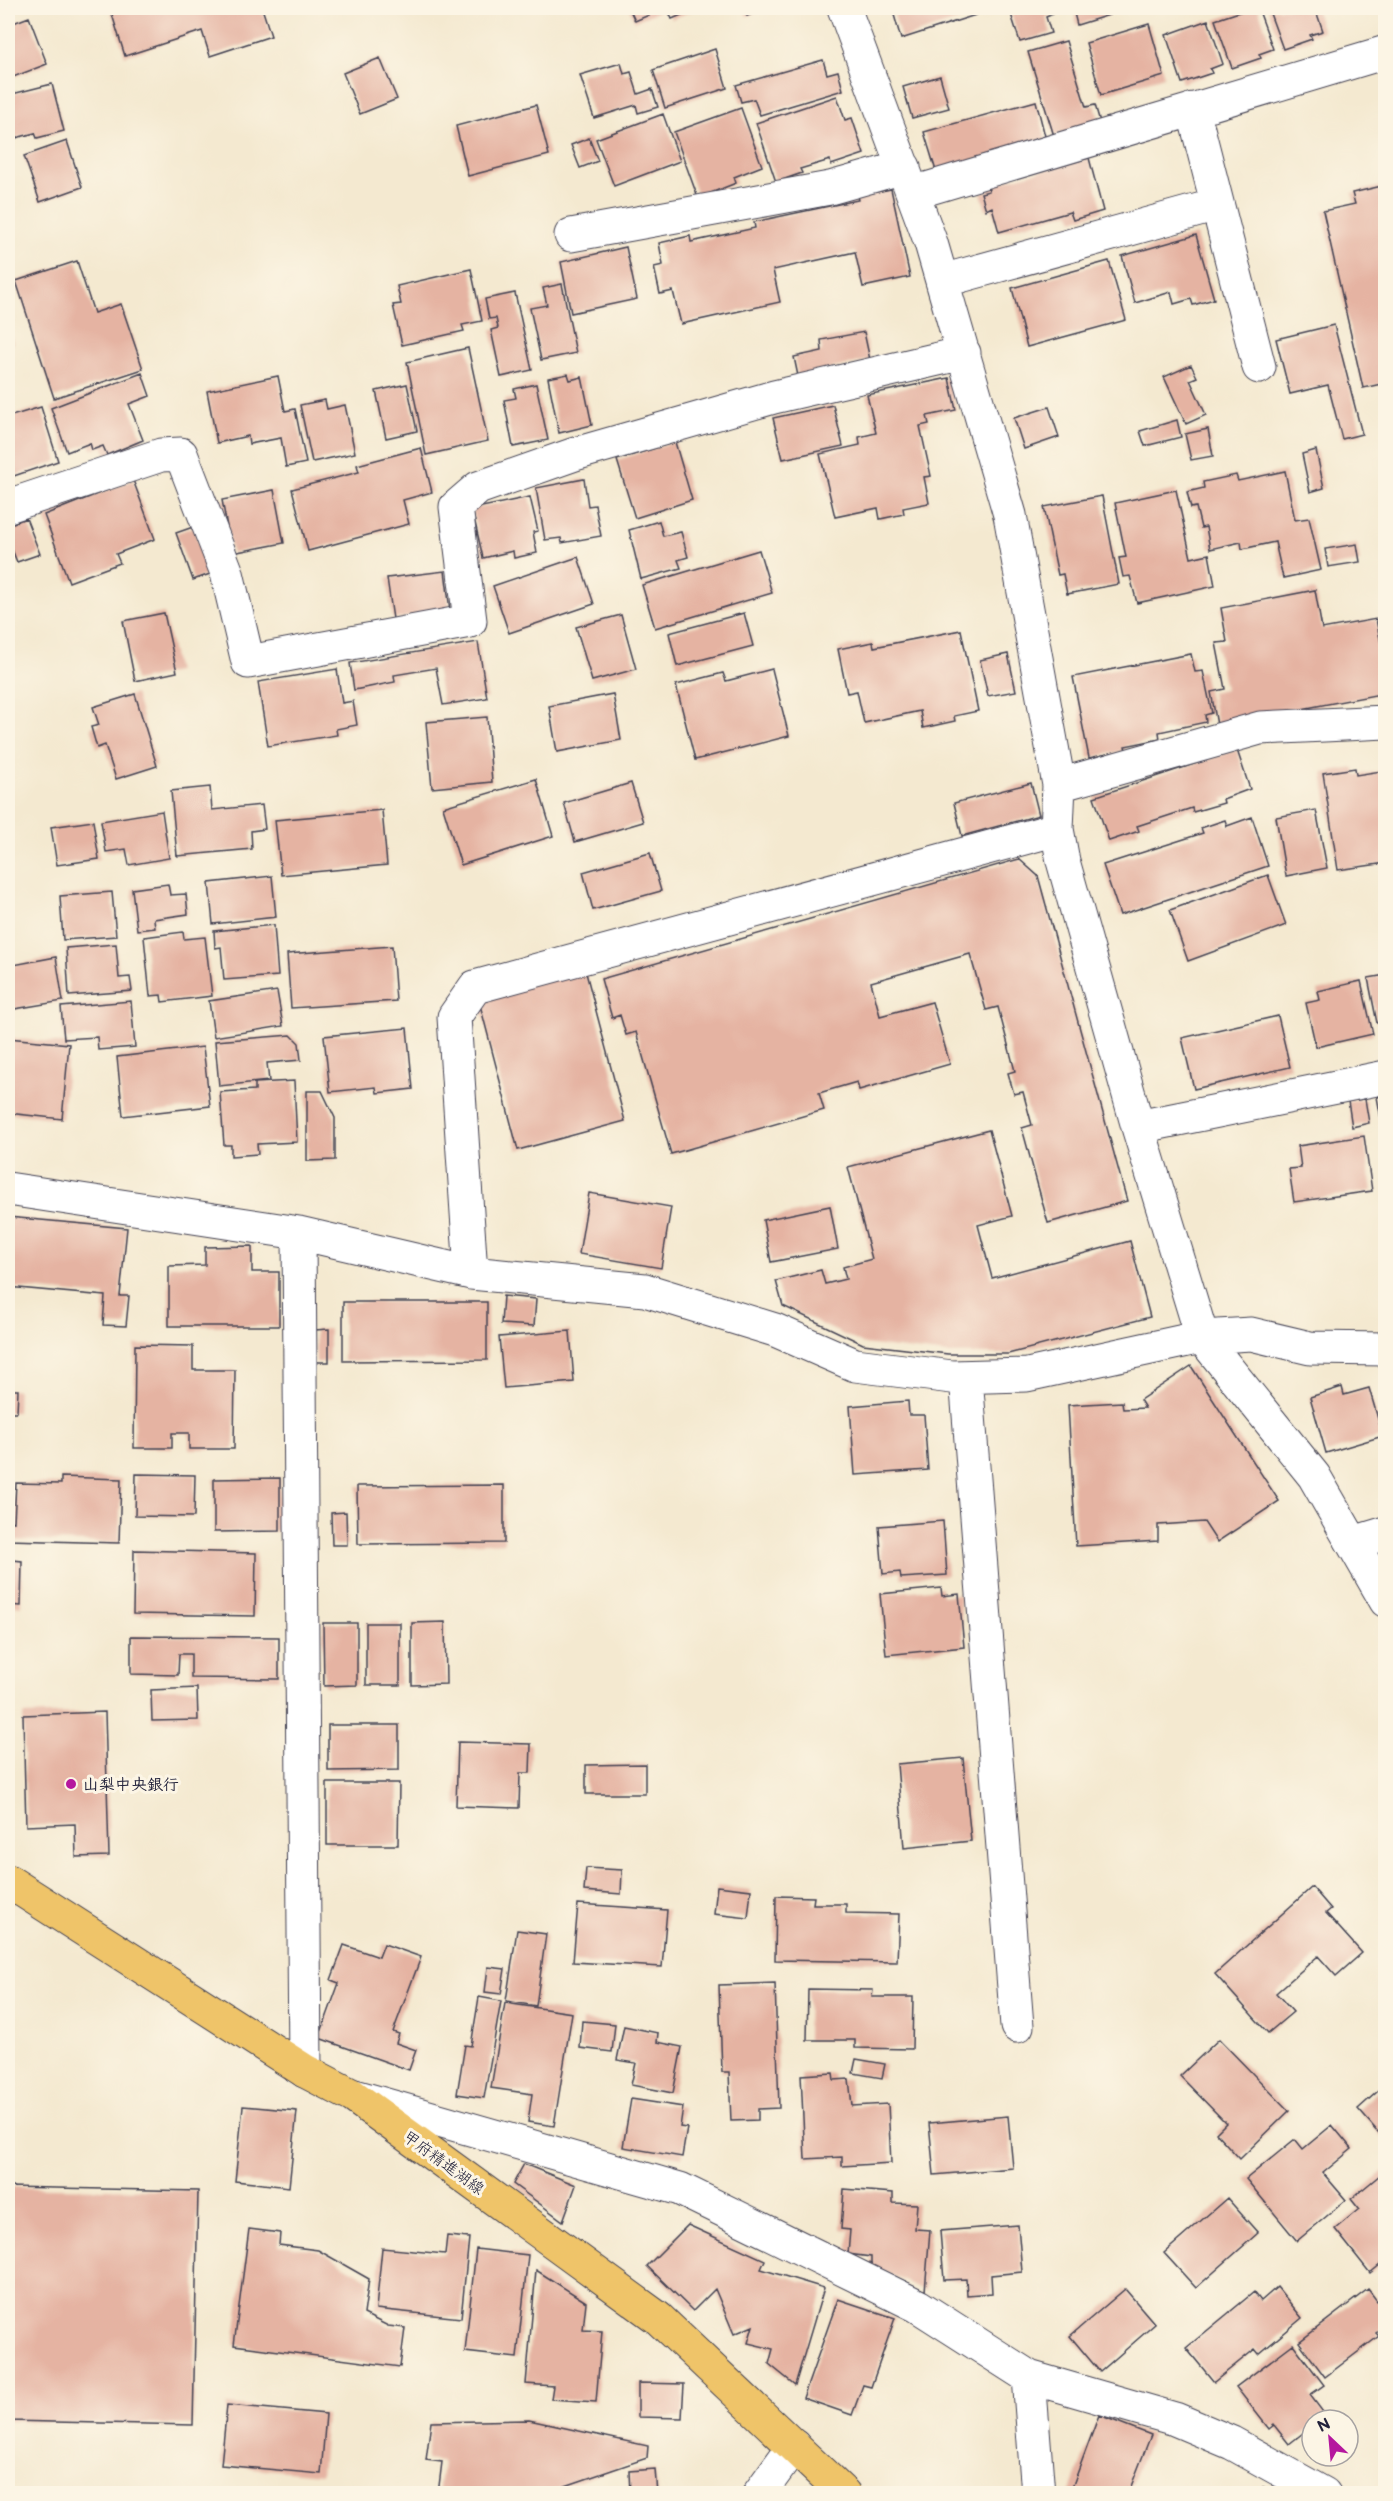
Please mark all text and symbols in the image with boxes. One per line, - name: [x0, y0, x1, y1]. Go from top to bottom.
- place label: 山梨中央銀行: [83, 1776, 179, 1795]
- marker: 山梨中央銀行: [64, 1777, 78, 1791]
- street label: 甲府精進湖線: [399, 2127, 488, 2199]
- north arrow: [1300, 2408, 1360, 2468]
- text: N: [1315, 2415, 1334, 2437]

